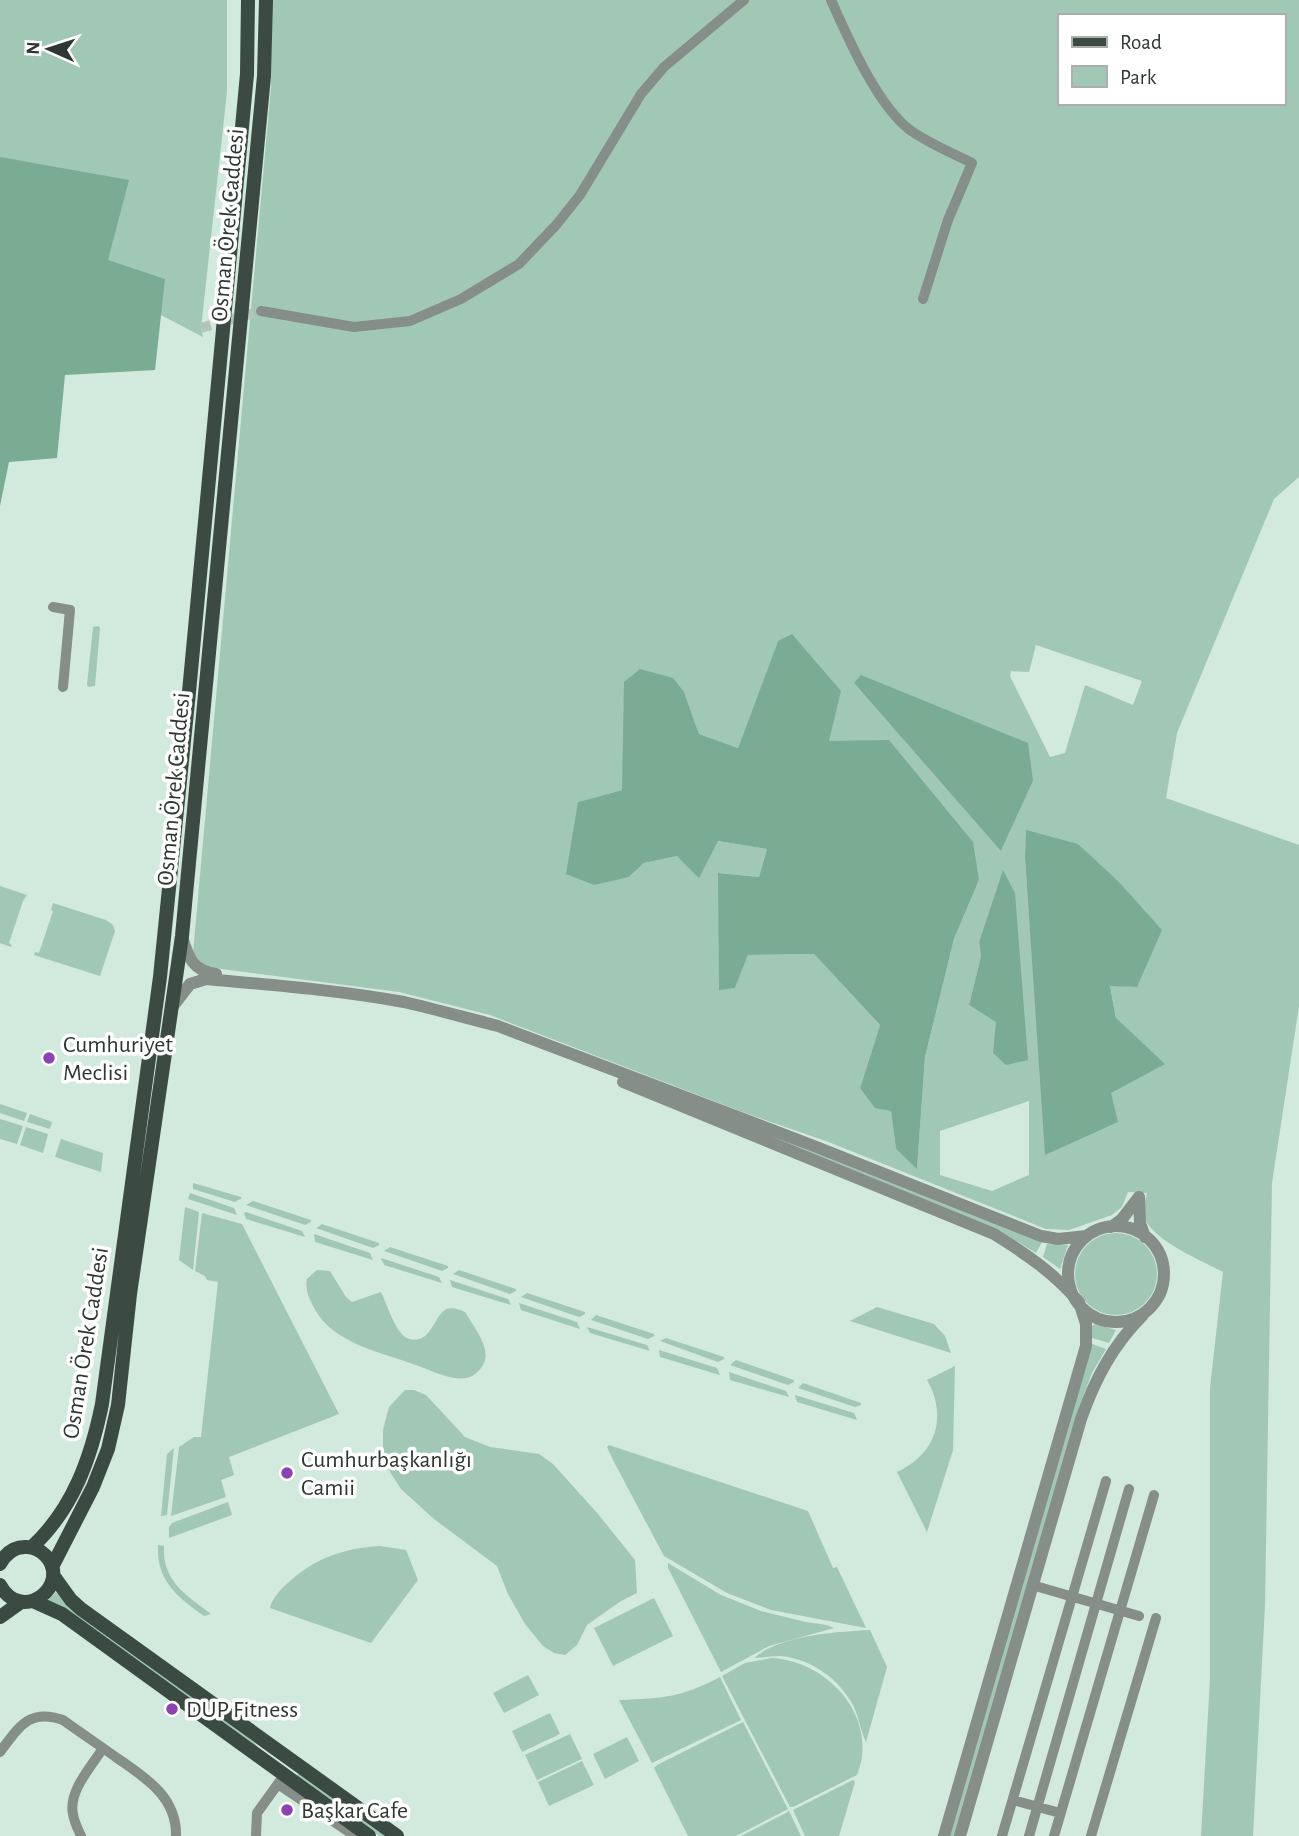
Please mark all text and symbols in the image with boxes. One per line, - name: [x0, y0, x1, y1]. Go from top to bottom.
- north arrow: [14, 14, 84, 84]
- legend: [1058, 14, 1285, 105]
- text: Road: [1120, 32, 1162, 53]
- text: N: [24, 41, 43, 55]
- text: Park: [1120, 67, 1157, 88]
- street label: Osman Örek Caddesi: [207, 128, 248, 323]
- street label: Osman Örek Caddesi: [153, 692, 194, 887]
- place label: Cumhuriyet Meclisi: [63, 1033, 173, 1085]
- marker: Cumhuriyet Meclisi: [41, 1050, 57, 1066]
- street label: Osman Örek Caddesi: [58, 1246, 113, 1441]
- place label: Cumhurbaşkanlığı Camii: [301, 1448, 472, 1500]
- marker: Cumhurbaşkanlığı Camii: [279, 1465, 295, 1481]
- place label: DUP Fitness: [186, 1698, 298, 1722]
- marker: DUP Fitness: [164, 1701, 180, 1717]
- place label: Başkar Cafe: [301, 1799, 408, 1823]
- marker: Başkar Cafe: [279, 1802, 295, 1818]

